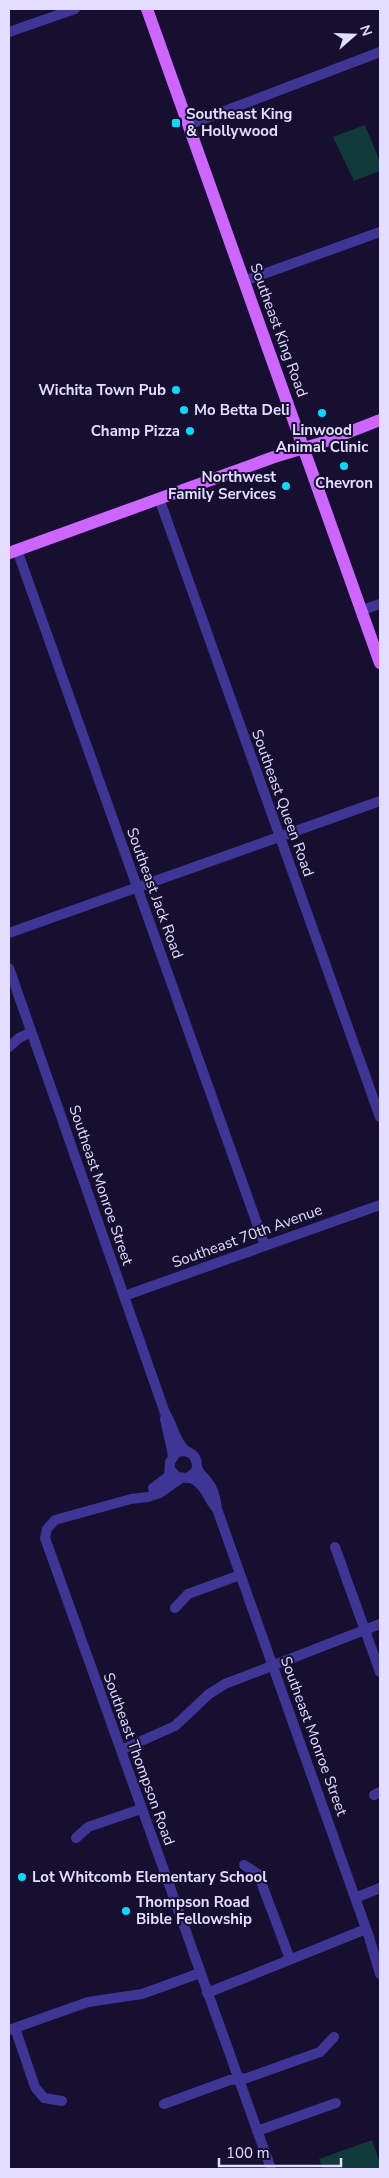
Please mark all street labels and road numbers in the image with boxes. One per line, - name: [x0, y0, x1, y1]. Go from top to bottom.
- street label: Southeast King Road: [246, 260, 312, 400]
- street label: Southeast Queen Road: [247, 727, 319, 879]
- street label: Southeast Jack Road: [122, 825, 188, 961]
- street label: Southeast Monroe Street: [64, 1102, 138, 1268]
- street label: Southeast 70th Avenue: [169, 1199, 325, 1273]
- street label: Southeast Monroe Street: [276, 1654, 352, 1819]
- street label: Southeast Thompson Road: [98, 1670, 180, 1848]

